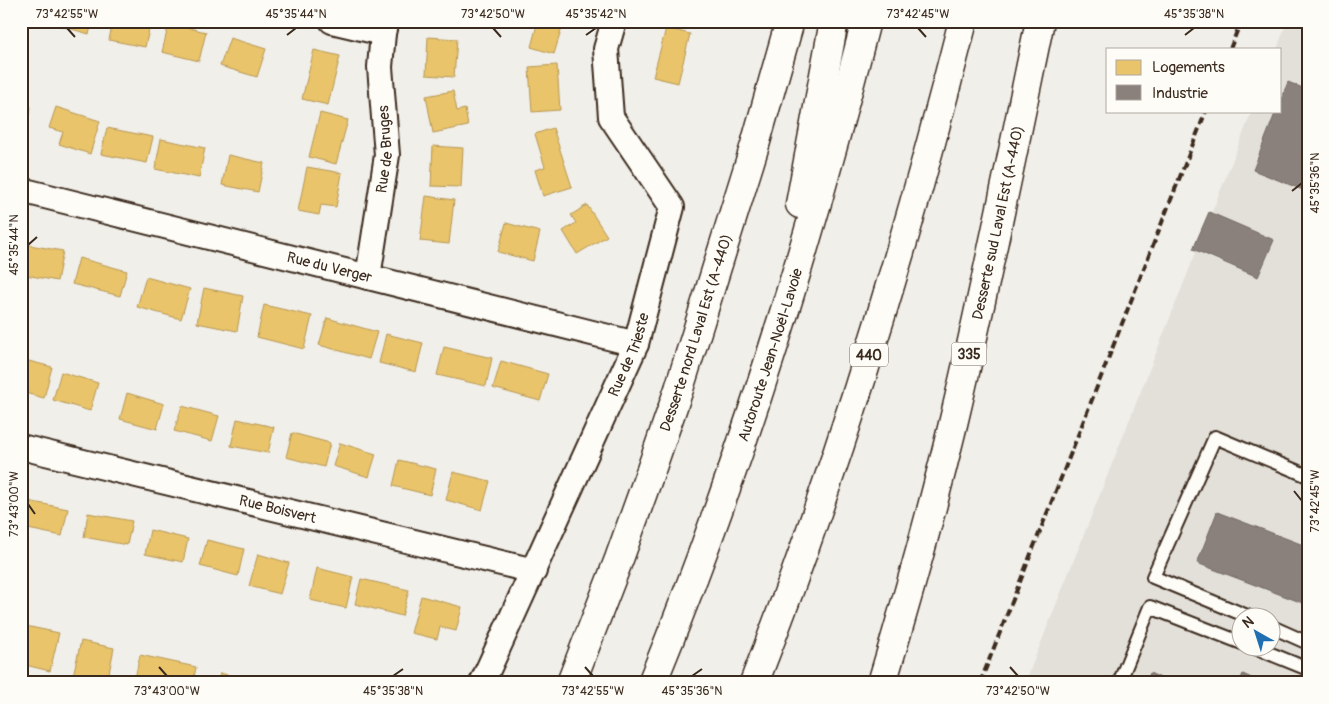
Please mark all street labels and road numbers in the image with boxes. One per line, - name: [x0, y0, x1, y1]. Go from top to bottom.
- street label: Rue de Bruges: [372, 104, 397, 195]
- street label: Desserte sud Laval Est (A-440): [968, 124, 1028, 322]
- street label: Desserte nord Laval Est (A-440): [656, 232, 737, 434]
- street label: Rue du Verger: [285, 248, 375, 288]
- street label: Autoroute Jean-Noël-Lavoie: [734, 265, 807, 444]
- street label: Rue de Trieste: [604, 310, 654, 400]
- road number: 335: [952, 342, 986, 366]
- road number: 440: [850, 344, 888, 366]
- street label: Rue Boisvert: [237, 491, 319, 528]

